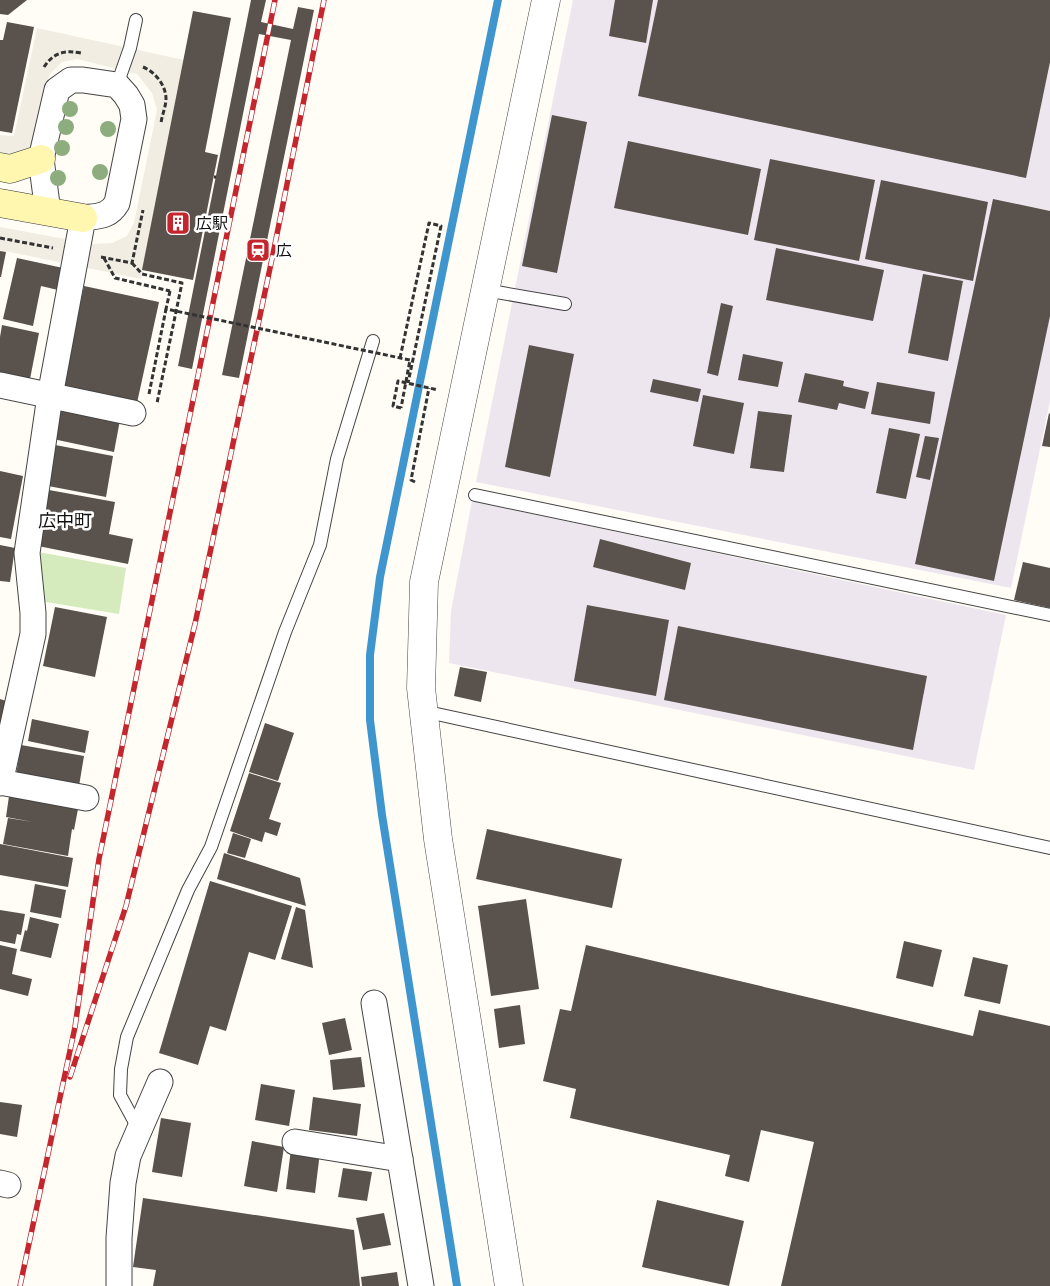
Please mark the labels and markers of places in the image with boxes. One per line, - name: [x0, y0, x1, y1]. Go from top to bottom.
- building icon: 広駅: [165, 210, 191, 236]
- place label: 広駅: [196, 213, 228, 233]
- station icon: 広: [245, 237, 271, 263]
- place label: 広: [276, 240, 292, 260]

